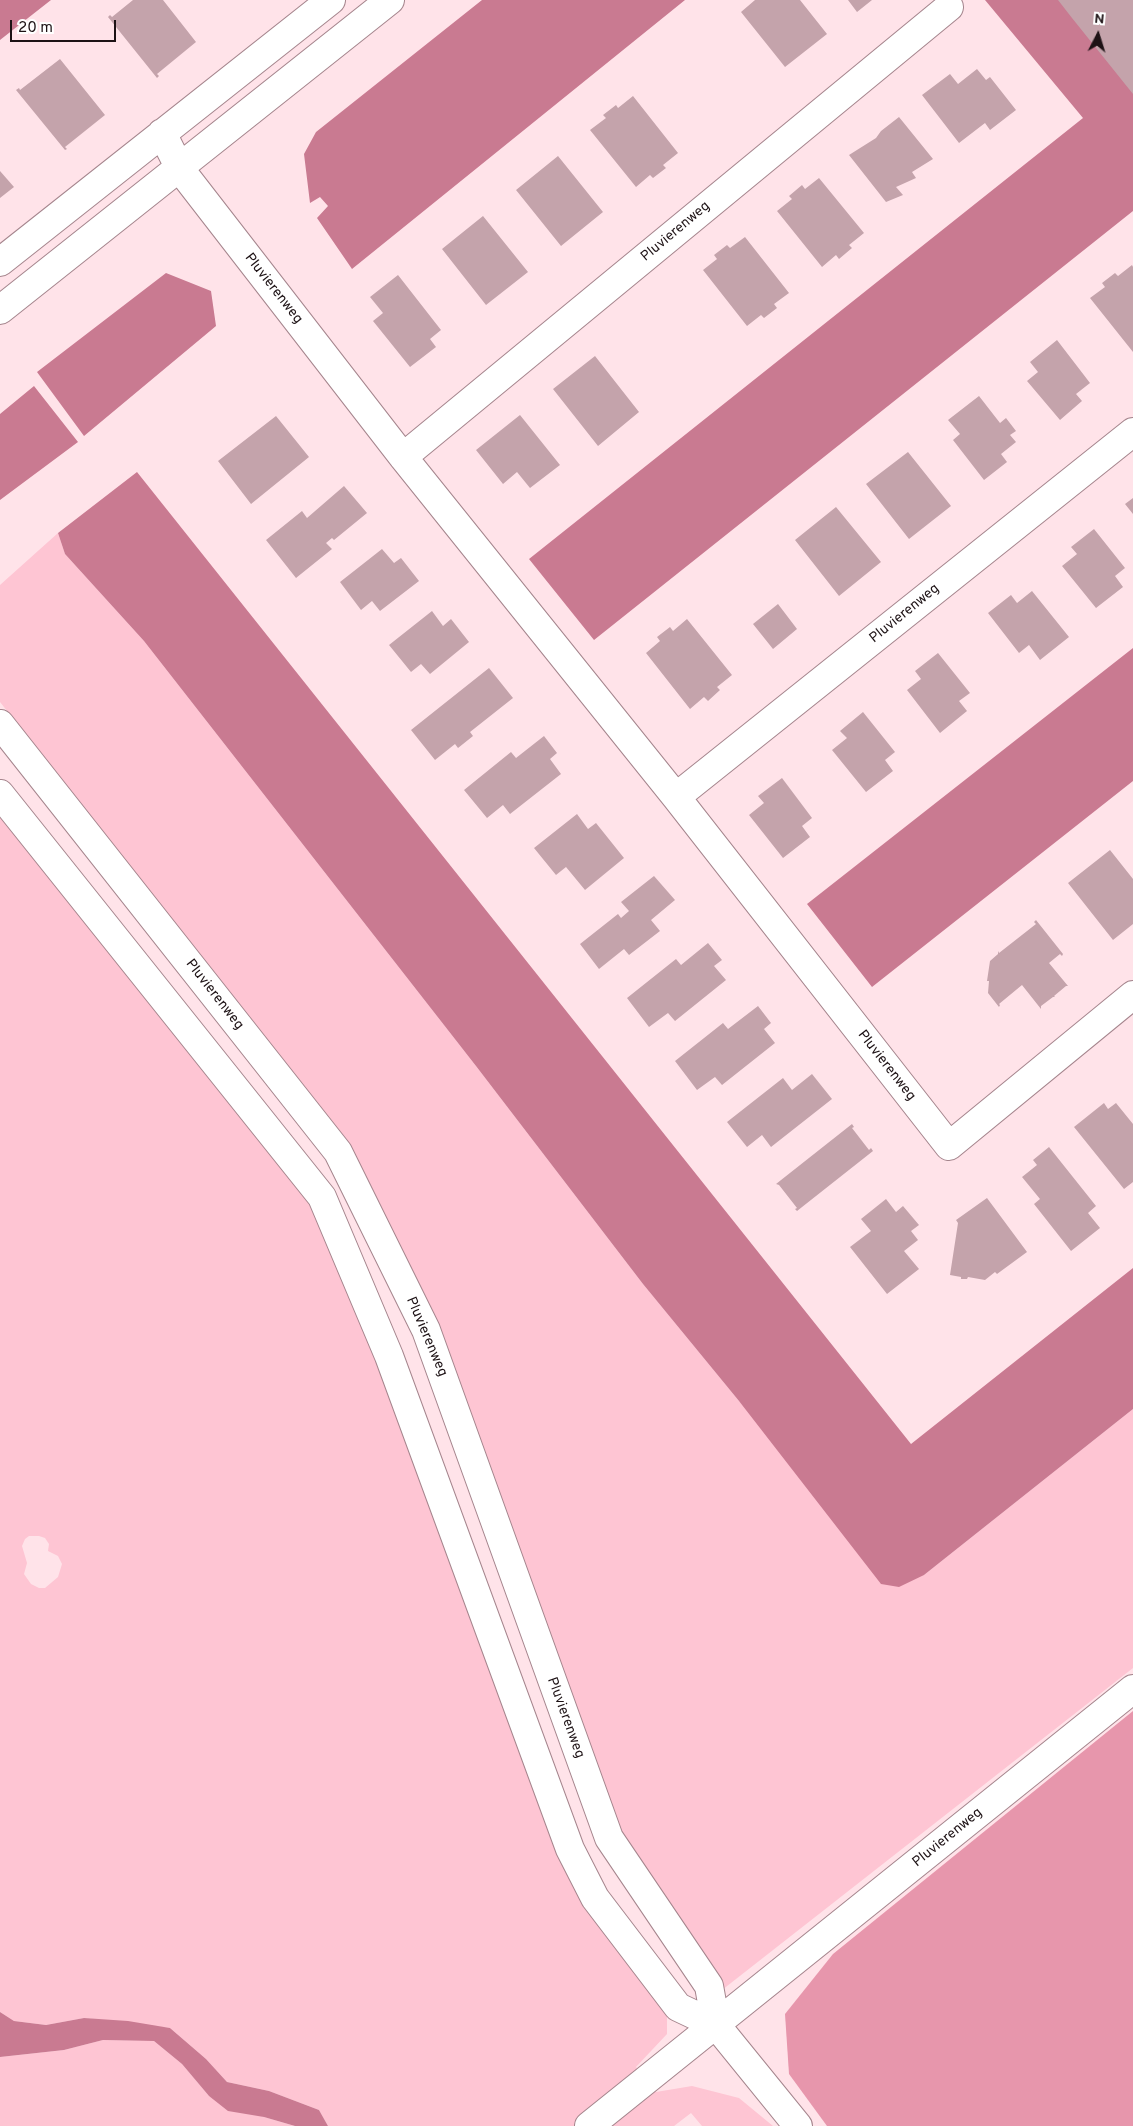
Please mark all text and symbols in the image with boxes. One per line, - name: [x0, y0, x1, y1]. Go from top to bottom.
- scale bar: [12, 10, 119, 42]
- north arrow: [1073, 10, 1123, 60]
- text: N: [1094, 11, 1105, 28]
- text: 20 m: [18, 19, 53, 38]
- street label: Pluvierenweg: [638, 198, 714, 266]
- street label: Pluvierenweg: [240, 250, 306, 328]
- street label: Pluvierenweg: [867, 581, 943, 647]
- street label: Pluvierenweg: [181, 956, 247, 1034]
- street label: Pluvierenweg: [853, 1027, 919, 1105]
- street label: Pluvierenweg: [402, 1295, 450, 1379]
- street label: Pluvierenweg: [543, 1675, 587, 1761]
- street label: Pluvierenweg: [910, 1805, 986, 1871]

